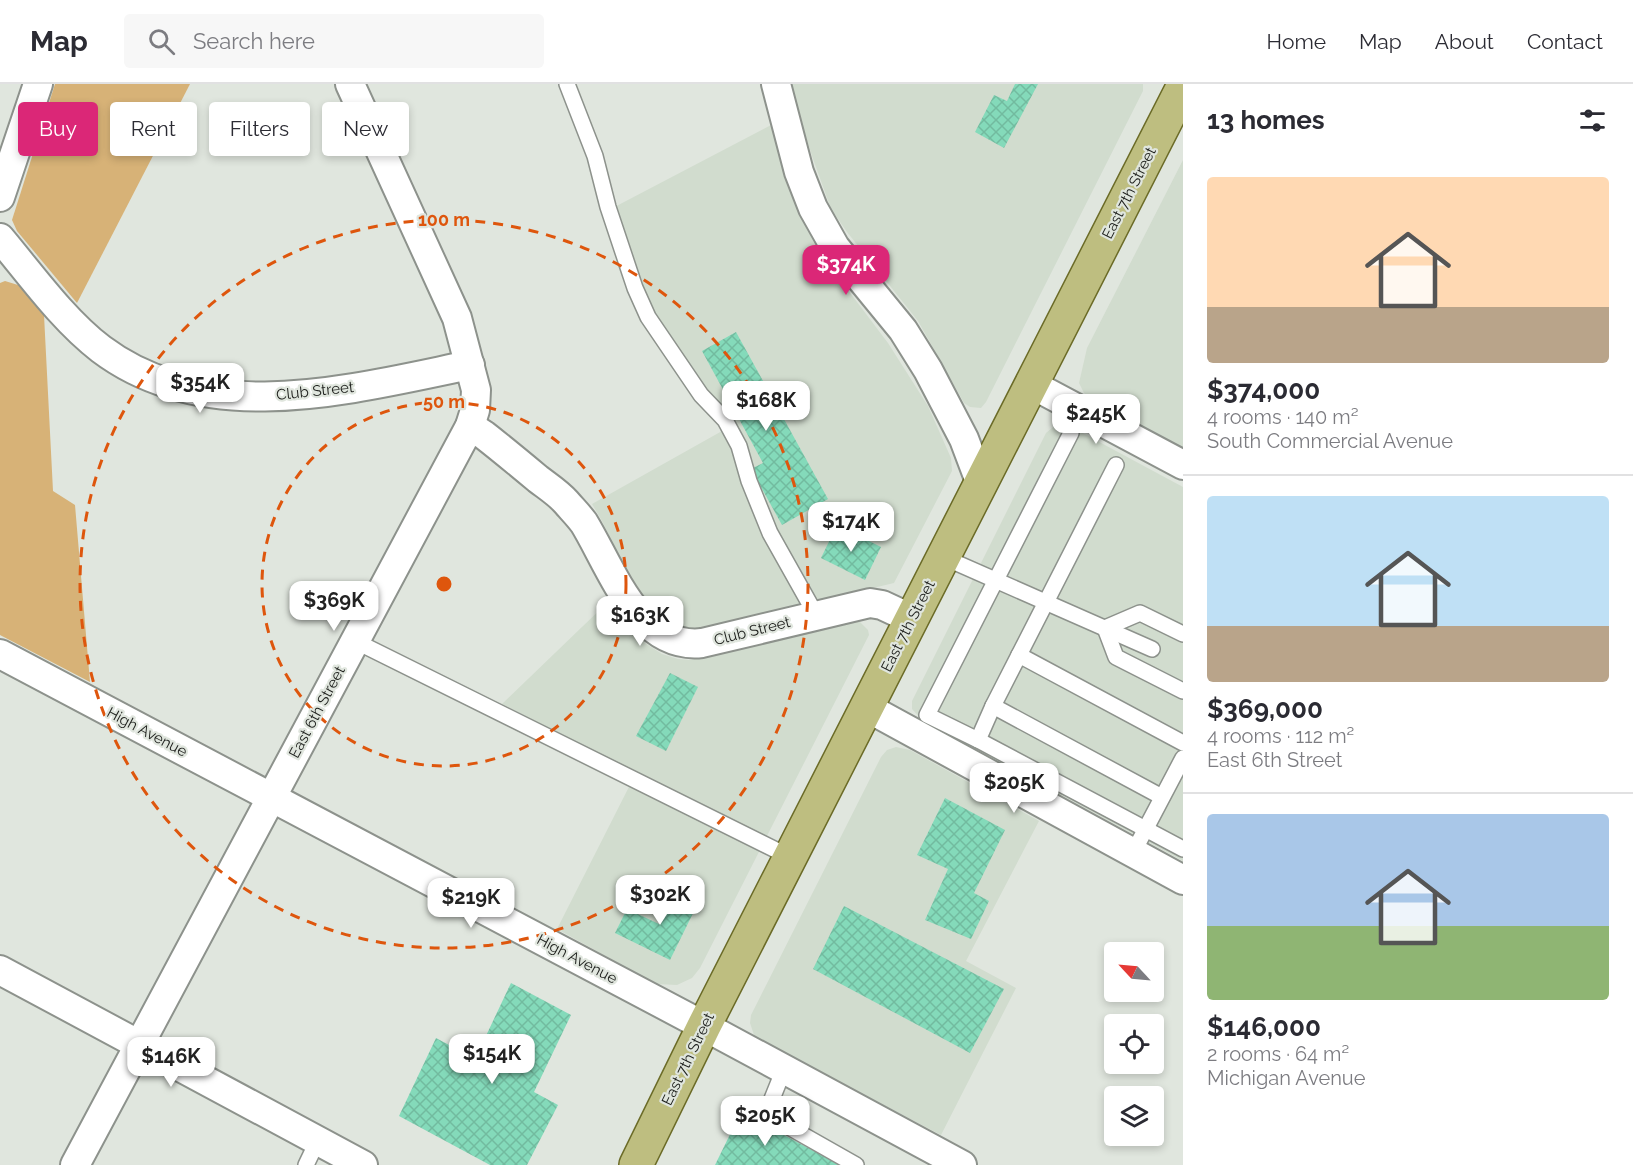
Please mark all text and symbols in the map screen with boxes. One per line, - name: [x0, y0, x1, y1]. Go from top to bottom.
- search box: [124, 14, 544, 68]
- text: Map: [30, 25, 88, 58]
- icon: search: [145, 25, 178, 58]
- text: Search here: [193, 28, 315, 54]
- text: Home: [1267, 29, 1326, 54]
- text: Map: [1359, 29, 1402, 54]
- text: About: [1435, 29, 1494, 54]
- text: Contact: [1527, 29, 1603, 54]
- chip: Buy: [18, 102, 98, 156]
- chip: Rent: [110, 102, 197, 156]
- chip: Filters: [209, 102, 310, 156]
- chip: New: [322, 102, 409, 156]
- icon: filters: [1576, 104, 1609, 137]
- text: 13 homes: [1207, 105, 1325, 135]
- street label: East 7th Street: [1098, 144, 1160, 242]
- text: 100 m: [418, 209, 470, 230]
- icon: home: [1354, 216, 1462, 324]
- pin: $374K: [804, 245, 888, 296]
- text: $374K: [817, 252, 875, 276]
- pin: $354K: [158, 363, 242, 414]
- text: $354K: [170, 370, 230, 394]
- text: $374,000: [1207, 375, 1320, 405]
- street label: Club Street: [275, 378, 355, 404]
- pin: $168K: [724, 381, 808, 432]
- text: $168K: [736, 388, 796, 412]
- text: 50 m: [423, 391, 465, 412]
- pin: $245K: [1054, 394, 1138, 445]
- text: $245K: [1066, 401, 1126, 425]
- text: 4 rooms · 140 m²: [1207, 405, 1359, 429]
- text: South Commercial Avenue: [1207, 429, 1453, 453]
- pin: $174K: [809, 502, 893, 553]
- text: $174K: [822, 509, 880, 533]
- icon: home: [1354, 535, 1462, 643]
- centre of rings: [434, 574, 454, 594]
- street label: East 7th Street: [877, 577, 939, 675]
- pin: $369K: [292, 581, 376, 632]
- text: $369K: [303, 588, 365, 612]
- pin: $163K: [598, 596, 682, 647]
- text: $163K: [610, 603, 670, 627]
- street label: Club Street: [712, 613, 792, 649]
- street label: East 6th Street: [285, 663, 349, 761]
- text: $369,000: [1207, 694, 1323, 724]
- street label: High Avenue: [104, 703, 190, 761]
- text: 4 rooms · 112 m²: [1207, 724, 1354, 748]
- text: East 6th Street: [1207, 748, 1342, 772]
- pin: $205K: [972, 763, 1056, 814]
- text: $205K: [984, 770, 1044, 794]
- icon: home: [1354, 853, 1462, 961]
- pin: $302K: [618, 875, 702, 926]
- pin: $219K: [429, 878, 513, 929]
- text: $302K: [630, 882, 690, 906]
- text: $219K: [442, 885, 501, 909]
- street label: High Avenue: [534, 930, 620, 988]
- north arrow: [1104, 942, 1164, 1002]
- map controls: [1104, 942, 1164, 1146]
- street label: East 7th Street: [658, 1010, 718, 1108]
- text: $146,000: [1207, 1012, 1321, 1042]
- button: locate: [1104, 1014, 1164, 1074]
- pin: $154K: [450, 1034, 534, 1085]
- pin: $146K: [129, 1037, 213, 1088]
- text: $154K: [463, 1041, 521, 1065]
- text: 2 rooms · 64 m²: [1207, 1042, 1349, 1066]
- text: $146K: [141, 1044, 201, 1068]
- text: Michigan Avenue: [1207, 1066, 1365, 1090]
- button: layers: [1104, 1086, 1164, 1146]
- pin: $205K: [723, 1096, 807, 1147]
- text: $205K: [735, 1103, 795, 1127]

